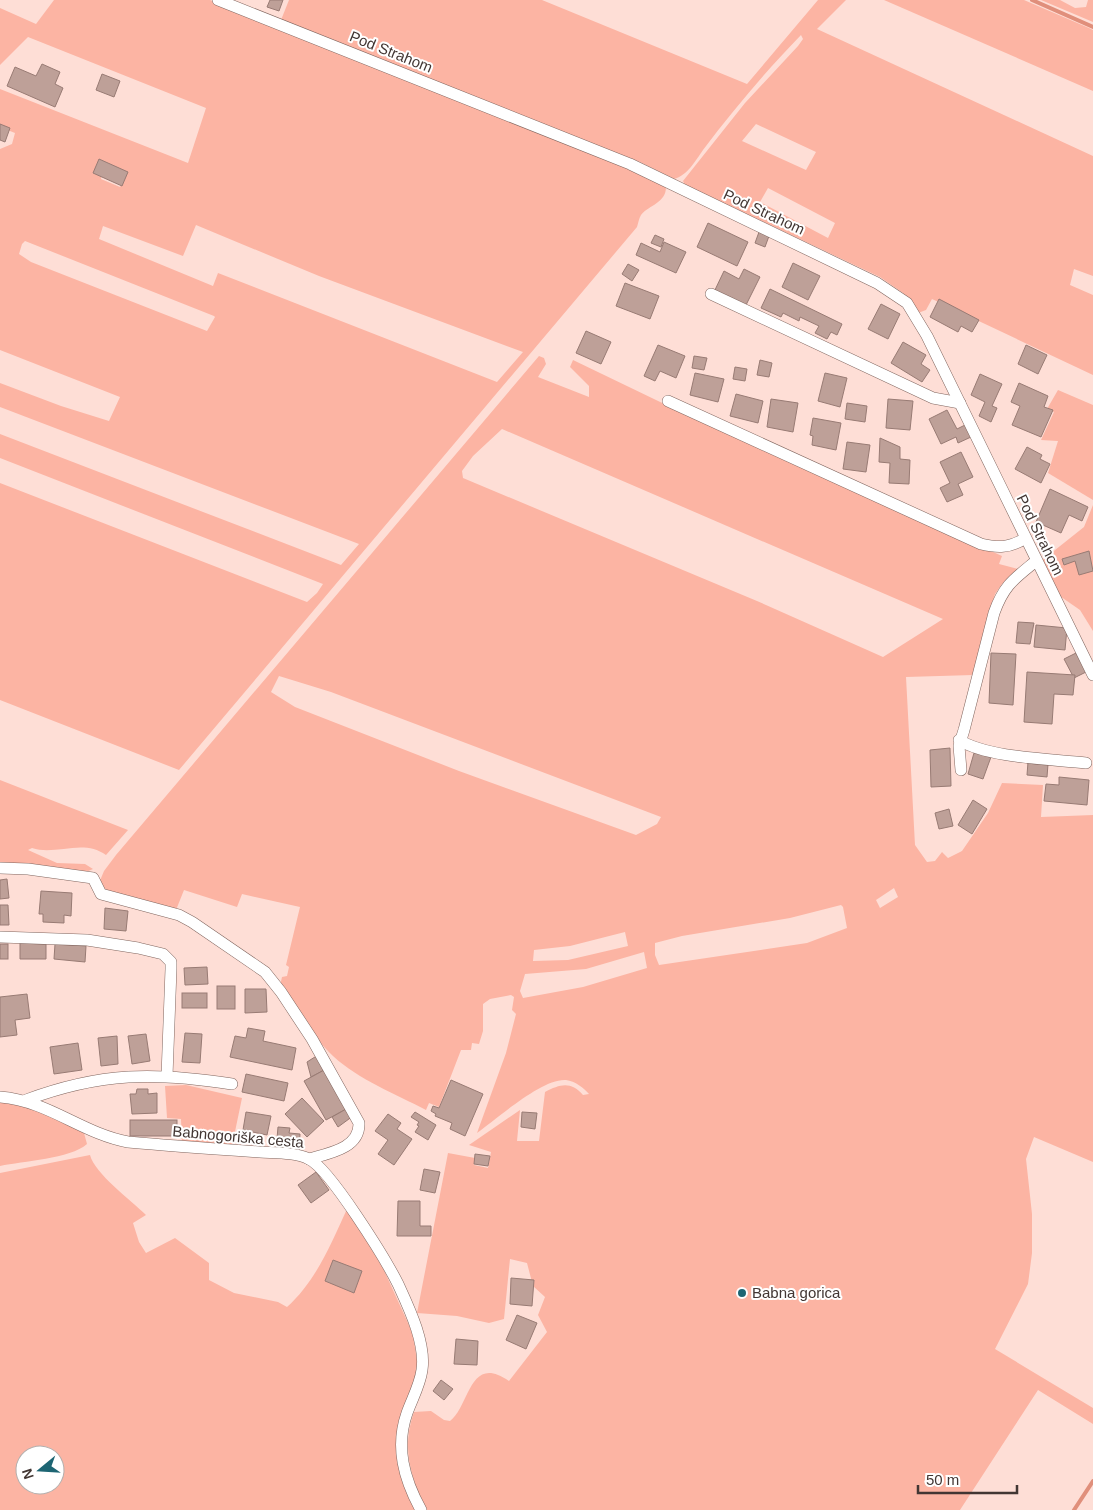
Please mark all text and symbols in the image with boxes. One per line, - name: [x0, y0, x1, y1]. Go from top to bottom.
- street label: Pod Strahom: [347, 27, 435, 76]
- street label: Pod Strahom: [721, 185, 807, 238]
- street label: Pod Strahom: [1014, 492, 1067, 578]
- street label: Babnogoriška cesta: [172, 1122, 305, 1151]
- place label: Babna gorica: [752, 1284, 841, 1301]
- marker: Babna gorica: [736, 1287, 748, 1299]
- north arrow: [15, 1445, 65, 1495]
- scale bar: [918, 1462, 1017, 1494]
- text: N: [18, 1467, 37, 1481]
- text: 50 m: [926, 1471, 959, 1488]

